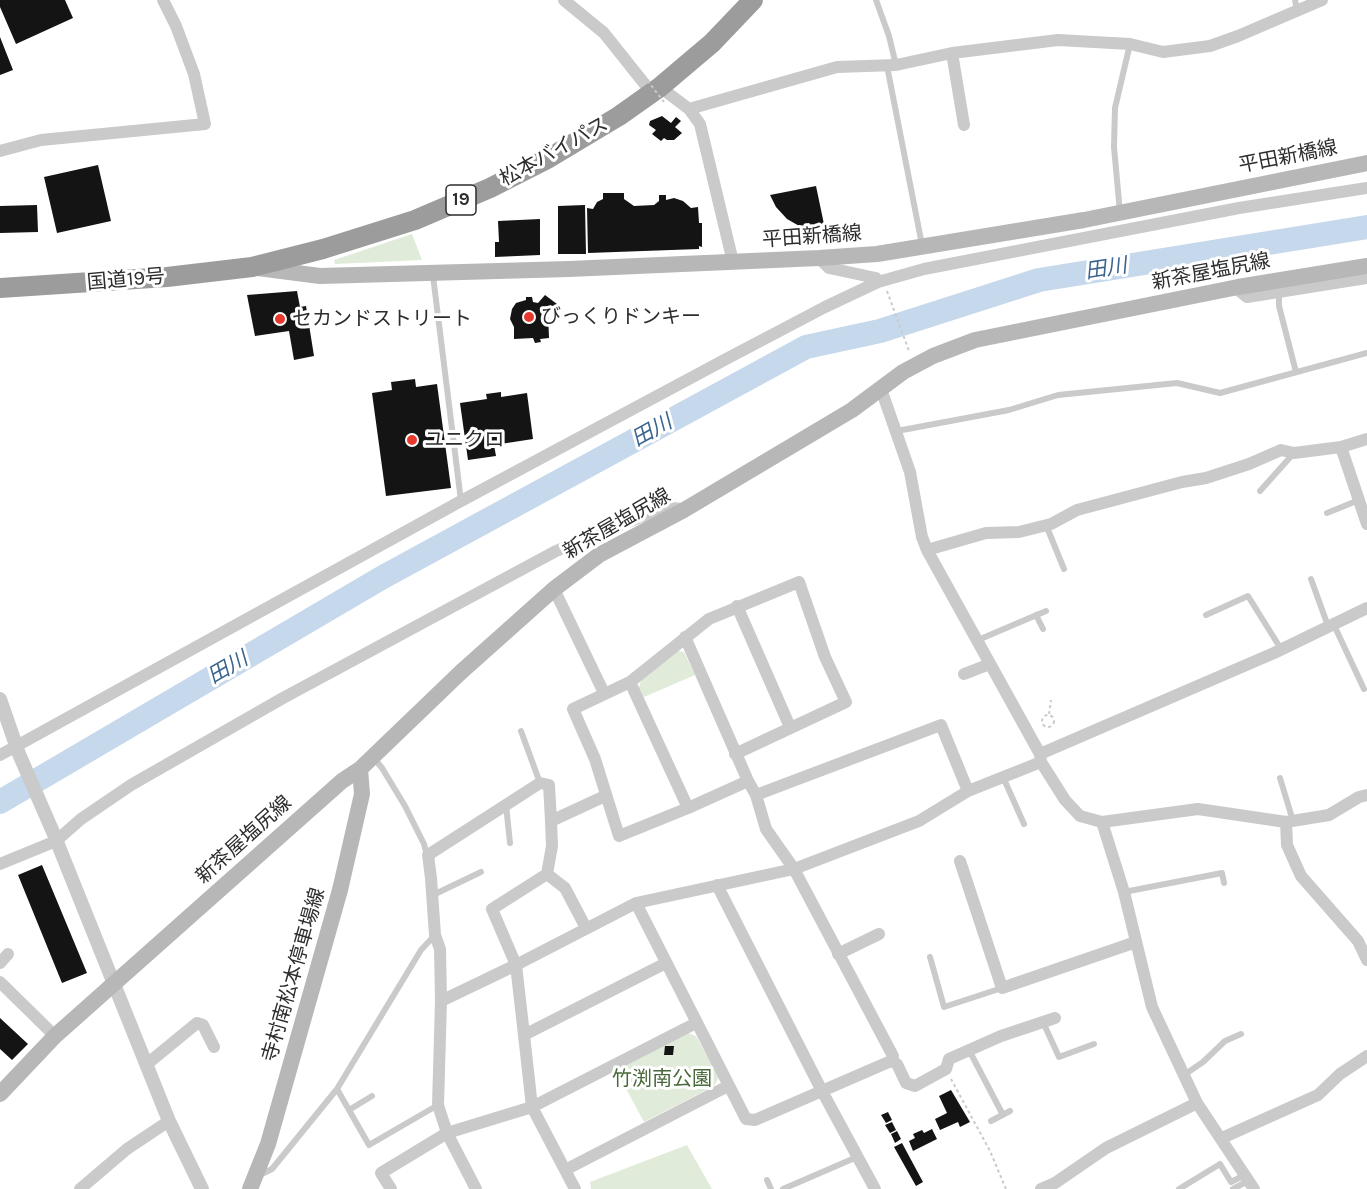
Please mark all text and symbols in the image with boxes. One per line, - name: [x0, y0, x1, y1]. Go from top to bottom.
- street label: 松本バイパス: [496, 112, 612, 192]
- street label: 平田新橋線: [1237, 136, 1339, 178]
- road number: 19: [446, 185, 476, 215]
- street label: 平田新橋線: [761, 222, 863, 252]
- street label: 新茶屋塩尻線: [1150, 249, 1272, 295]
- water label: 田川: [1083, 253, 1129, 285]
- street label: 国道19号: [86, 265, 166, 295]
- place label: びっくりドンキー: [541, 305, 701, 329]
- place label: セカンドストリート: [292, 307, 472, 331]
- marker: びっくりドンキー: [522, 310, 536, 324]
- marker: セカンドストリート: [273, 312, 287, 326]
- water label: 田川: [628, 410, 676, 452]
- place label: ユニクロ: [424, 428, 504, 452]
- marker: ユニクロ: [405, 433, 419, 447]
- street label: 新茶屋塩尻線: [559, 484, 675, 564]
- water label: 田川: [204, 647, 252, 689]
- street label: 新茶屋塩尻線: [191, 791, 297, 889]
- street label: 寺村南松本停車場線: [258, 885, 330, 1065]
- park label: 竹渕南公園: [612, 1067, 712, 1091]

